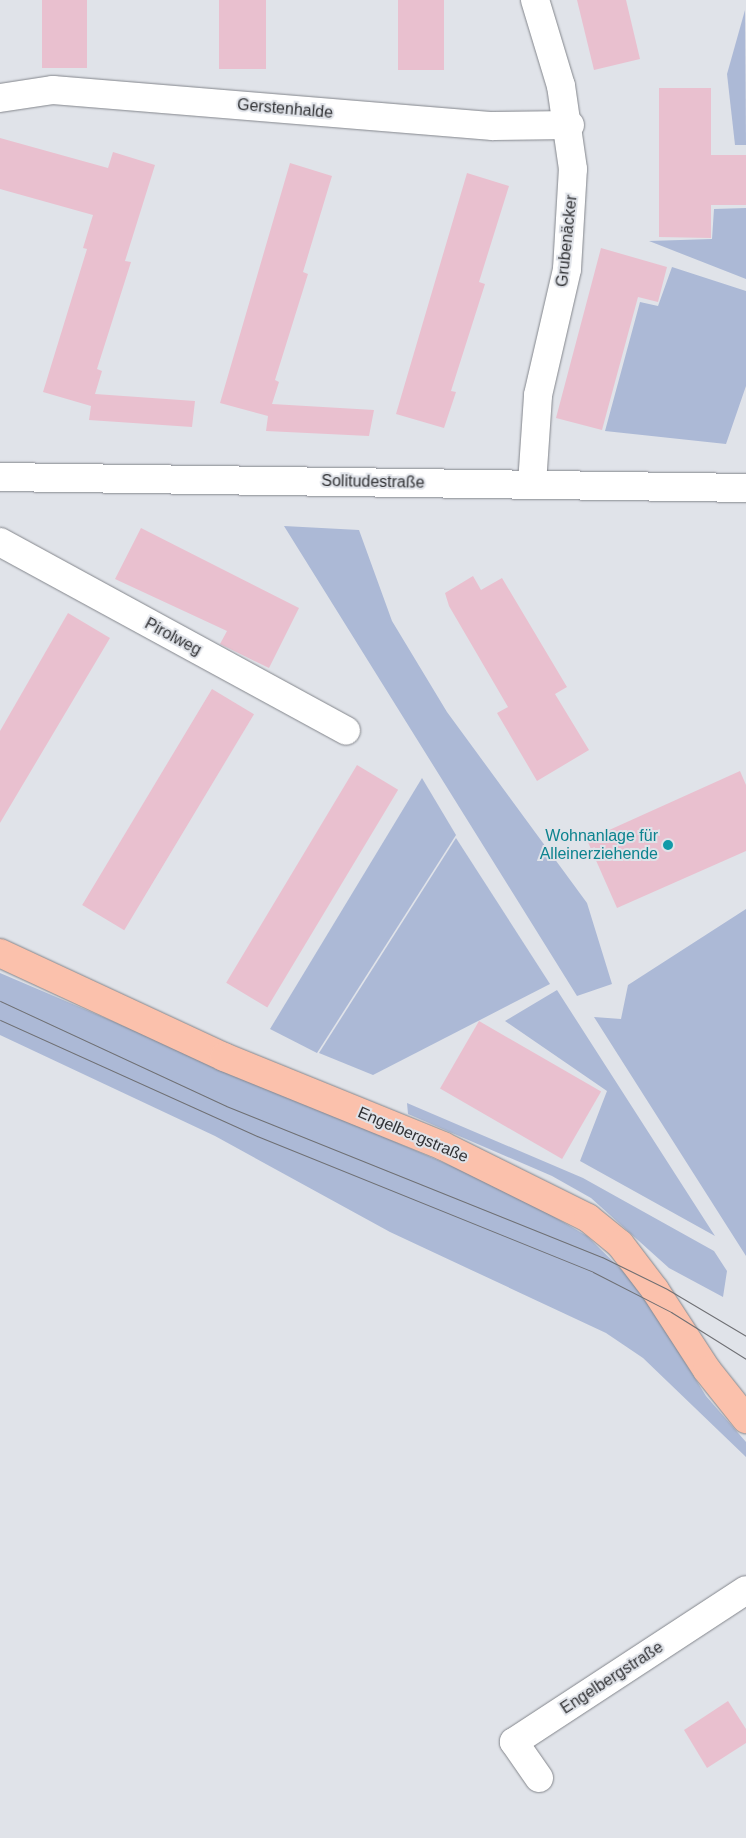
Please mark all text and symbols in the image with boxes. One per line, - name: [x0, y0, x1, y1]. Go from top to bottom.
- street label: Gerstenhalde: [236, 95, 334, 123]
- street label: Grubenäcker: [553, 194, 581, 288]
- street label: Solitudestraße: [321, 472, 425, 492]
- street label: Pirolweg: [141, 614, 205, 660]
- place label: Wohnanlage für Alleinerziehende: [540, 826, 658, 864]
- marker: Wohnanlage für Alleinerziehende: [662, 839, 674, 851]
- street label: Engelbergstraße: [355, 1103, 471, 1167]
- street label: Engelbergstraße: [557, 1638, 667, 1718]

